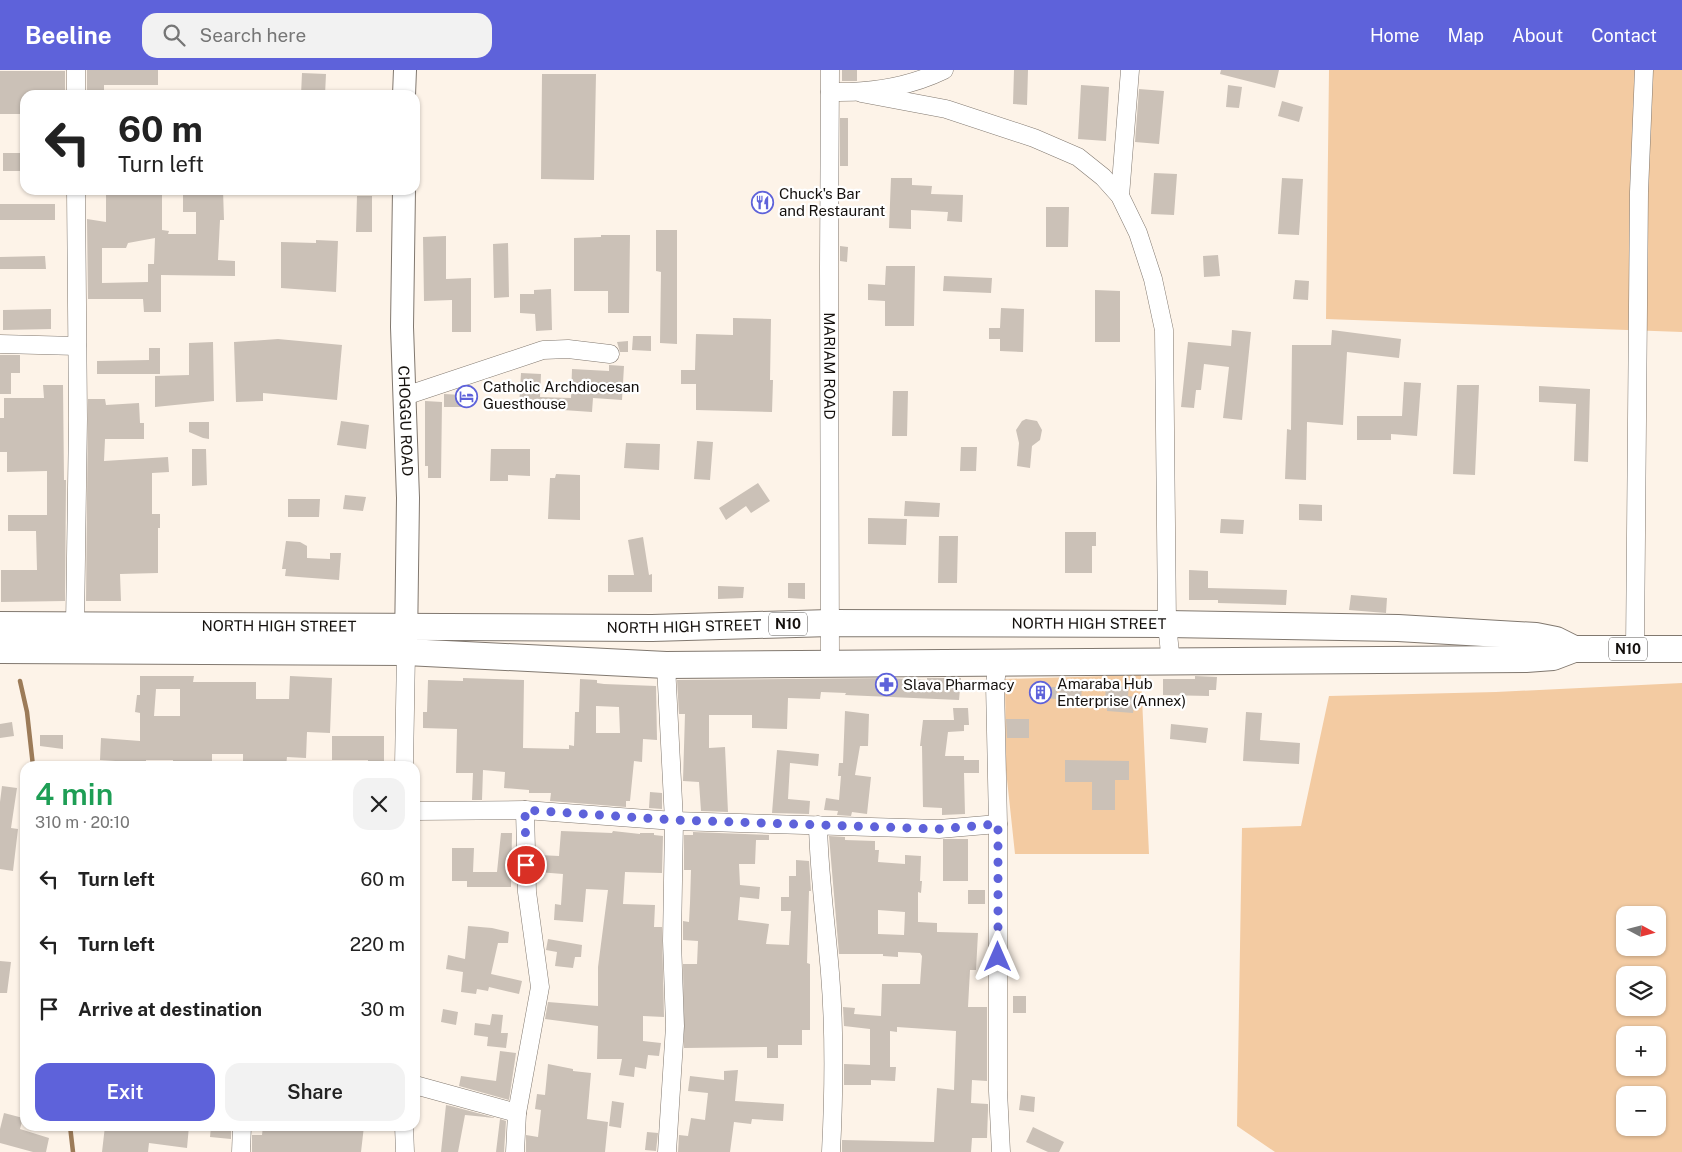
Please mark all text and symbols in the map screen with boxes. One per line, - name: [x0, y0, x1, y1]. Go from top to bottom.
- search box: [142, 13, 492, 58]
- text: Beeline: [25, 21, 112, 49]
- icon: search: [160, 21, 188, 49]
- text: Search here: [200, 24, 306, 46]
- text: Home: [1370, 25, 1420, 46]
- text: Map: [1448, 25, 1484, 46]
- text: About: [1512, 25, 1563, 46]
- text: Contact: [1591, 25, 1657, 46]
- text: 60 m: [118, 109, 203, 150]
- icon: left: [35, 110, 100, 175]
- text: Turn left: [118, 151, 204, 177]
- place label: Chuck's Bar and Restaurant: [779, 185, 885, 219]
- restaurant icon: Chuck's Bar and Restaurant: [751, 191, 775, 215]
- street label: MARIAM ROAD: [821, 312, 838, 420]
- street label: CHOGGU ROAD: [395, 365, 416, 476]
- place label: Catholic Archdiocesan Guesthouse: [483, 378, 640, 412]
- hotel icon: Catholic Archdiocesan Guesthouse: [455, 384, 479, 408]
- road number: N10: [769, 612, 807, 636]
- street label: NORTH HIGH STREET: [1011, 615, 1167, 632]
- street label: NORTH HIGH STREET: [606, 616, 762, 636]
- street label: NORTH HIGH STREET: [201, 617, 357, 635]
- road number: N10: [1609, 638, 1647, 660]
- pharmacy icon: Slava Pharmacy: [875, 673, 899, 697]
- place label: Amaraba Hub Enterprise (Annex): [1057, 675, 1186, 709]
- place label: Slava Pharmacy: [903, 676, 1015, 693]
- building icon: Amaraba Hub Enterprise (Annex): [1029, 681, 1053, 705]
- text: 4 min: [35, 776, 113, 812]
- button: close: [353, 778, 405, 830]
- text: 310 m · 20:10: [35, 813, 130, 832]
- pin: [505, 844, 547, 886]
- icon: arrive: [512, 851, 540, 879]
- icon: left: [35, 865, 63, 893]
- text: Turn left: [78, 868, 155, 890]
- text: 60 m: [361, 868, 405, 890]
- north arrow: [1616, 906, 1666, 956]
- map controls: [1616, 906, 1666, 1136]
- icon: left: [35, 930, 63, 958]
- position arrow: [971, 930, 1023, 982]
- text: Turn left: [78, 933, 155, 955]
- text: 220 m: [350, 933, 405, 955]
- button: layers: [1616, 966, 1666, 1016]
- icon: arrive: [35, 995, 63, 1023]
- text: Arrive at destination: [78, 998, 262, 1020]
- text: 30 m: [360, 998, 405, 1020]
- button: +: [1616, 1026, 1666, 1076]
- button: Exit: [35, 1063, 215, 1121]
- button: Share: [225, 1063, 405, 1121]
- button: −: [1616, 1086, 1666, 1136]

